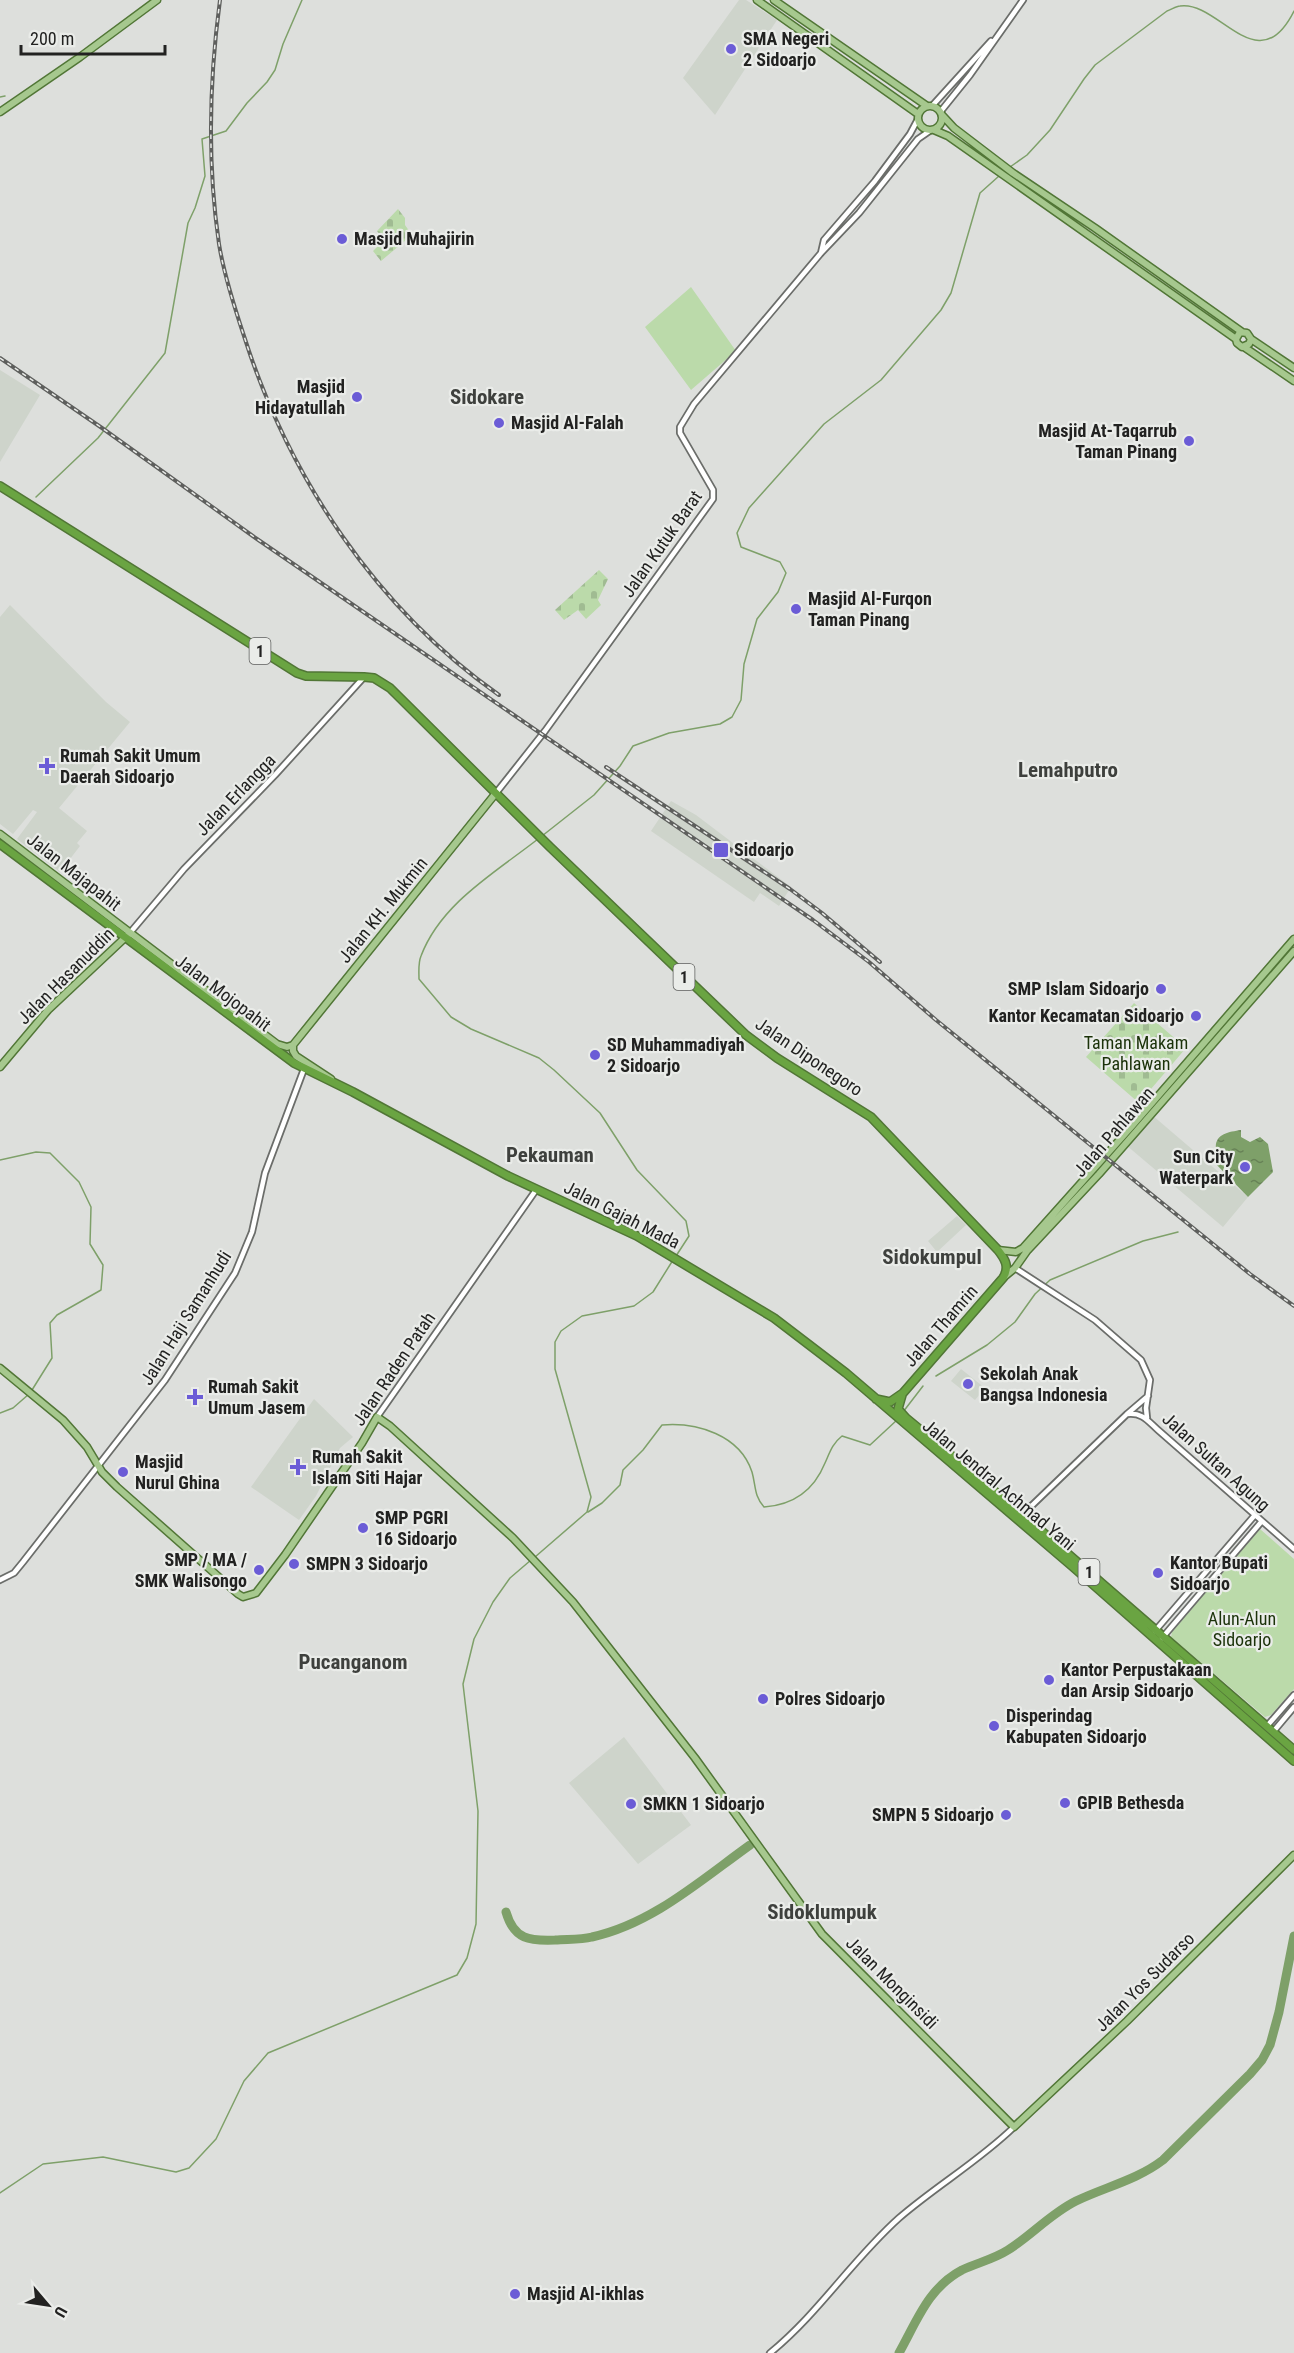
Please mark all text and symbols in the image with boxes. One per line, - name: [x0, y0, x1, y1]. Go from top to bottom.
- scale bar: [21, 18, 165, 56]
- text: 200 m: [30, 28, 74, 49]
- place label: SMA Negeri 2 Sidoarjo: [743, 28, 829, 70]
- marker: SMA Negeri 2 Sidoarjo: [724, 42, 738, 56]
- place label: Masjid Muhajirin: [354, 228, 474, 249]
- marker: Masjid Muhajirin: [335, 232, 349, 246]
- place label: Masjid Hidayatullah: [255, 376, 345, 418]
- district label: Sidokare: [450, 385, 524, 409]
- marker: Masjid Hidayatullah: [350, 390, 364, 404]
- place label: Masjid Al-Falah: [511, 412, 624, 433]
- marker: Masjid Al-Falah: [492, 416, 506, 430]
- place label: Masjid At-Taqarrub Taman Pinang: [1038, 420, 1177, 462]
- marker: Masjid At-Taqarrub Taman Pinang: [1182, 434, 1196, 448]
- street label: Jalan Kutuk Barat: [617, 486, 706, 601]
- place label: Masjid Al-Furqon Taman Pinang: [808, 588, 932, 630]
- marker: Masjid Al-Furqon Taman Pinang: [789, 602, 803, 616]
- road number: 1: [250, 638, 270, 664]
- place label: Rumah Sakit Umum Daerah Sidoarjo: [60, 745, 200, 787]
- street label: Jalan Erlangga: [192, 750, 280, 840]
- marker: Rumah Sakit Umum Daerah Sidoarjo: [38, 757, 56, 775]
- district label: Lemahputro: [1018, 758, 1118, 782]
- street label: Jalan Majapahit: [23, 828, 125, 915]
- place label: Sidoarjo: [734, 839, 794, 860]
- marker: Sidoarjo: [712, 841, 730, 859]
- street label: Jalan KH. Mukmin: [334, 853, 432, 967]
- street label: Jalan Hasanuddin: [13, 923, 118, 1028]
- street label: Jalan Mojopahit: [171, 950, 275, 1035]
- road number: 1: [674, 964, 694, 990]
- place label: SMP Islam Sidoarjo: [1008, 978, 1149, 999]
- marker: SMP Islam Sidoarjo: [1154, 982, 1168, 996]
- place label: Kantor Kecamatan Sidoarjo: [989, 1005, 1184, 1026]
- marker: Kantor Kecamatan Sidoarjo: [1189, 1009, 1203, 1023]
- street label: Jalan Diponegoro: [752, 1013, 867, 1100]
- park label: Taman Makam Pahlawan: [1084, 1032, 1188, 1074]
- place label: SD Muhammadiyah 2 Sidoarjo: [607, 1034, 745, 1076]
- marker: SD Muhammadiyah 2 Sidoarjo: [588, 1048, 602, 1062]
- street label: Jalan Pahlawan: [1069, 1083, 1158, 1181]
- district label: Pekauman: [506, 1143, 594, 1167]
- place label: Sun City Waterpark: [1159, 1146, 1233, 1188]
- marker: Sun City Waterpark: [1238, 1160, 1252, 1174]
- street label: Jalan Gajah Mada: [561, 1176, 684, 1253]
- district label: Sidokumpul: [882, 1245, 982, 1269]
- street label: Jalan Haji Samanhudi: [136, 1247, 235, 1389]
- street label: Jalan Thamrin: [900, 1281, 982, 1371]
- street label: Jalan Raden Patah: [348, 1308, 439, 1430]
- place label: Sekolah Anak Bangsa Indonesia: [980, 1363, 1108, 1405]
- place label: Rumah Sakit Umum Jasem: [208, 1376, 305, 1418]
- marker: Sekolah Anak Bangsa Indonesia: [961, 1377, 975, 1391]
- marker: Rumah Sakit Umum Jasem: [186, 1388, 204, 1406]
- street label: Jalan Sultan Agung: [1158, 1408, 1274, 1515]
- street label: Jalan Jendral Achmad Yani: [919, 1415, 1080, 1555]
- place label: Rumah Sakit Islam Siti Hajar: [312, 1446, 422, 1488]
- place label: Masjid Nurul Ghina: [135, 1451, 220, 1493]
- marker: Rumah Sakit Islam Siti Hajar: [289, 1458, 307, 1476]
- marker: Masjid Nurul Ghina: [116, 1465, 130, 1479]
- place label: SMP PGRI 16 Sidoarjo: [375, 1507, 457, 1549]
- marker: SMP PGRI 16 Sidoarjo: [356, 1521, 370, 1535]
- place label: SMP / MA / SMK Walisongo: [135, 1549, 247, 1591]
- place label: Kantor Bupati Sidoarjo: [1170, 1552, 1268, 1594]
- place label: SMPN 3 Sidoarjo: [306, 1553, 428, 1574]
- marker: SMPN 3 Sidoarjo: [287, 1557, 301, 1571]
- road number: 1: [1078, 1559, 1100, 1585]
- marker: SMP / MA / SMK Walisongo: [252, 1563, 266, 1577]
- marker: Kantor Bupati Sidoarjo: [1151, 1566, 1165, 1580]
- park label: Alun-Alun Sidoarjo: [1208, 1608, 1276, 1650]
- district label: Pucanganom: [299, 1650, 407, 1674]
- place label: Kantor Perpustakaan dan Arsip Sidoarjo: [1061, 1659, 1212, 1701]
- marker: Kantor Perpustakaan dan Arsip Sidoarjo: [1042, 1673, 1056, 1687]
- place label: Polres Sidoarjo: [775, 1688, 885, 1709]
- marker: Polres Sidoarjo: [756, 1692, 770, 1706]
- place label: Disperindag Kabupaten Sidoarjo: [1006, 1705, 1147, 1747]
- marker: Disperindag Kabupaten Sidoarjo: [987, 1719, 1001, 1733]
- place label: GPIB Bethesda: [1077, 1792, 1184, 1813]
- place label: SMKN 1 Sidoarjo: [643, 1793, 765, 1814]
- marker: GPIB Bethesda: [1058, 1796, 1072, 1810]
- marker: SMKN 1 Sidoarjo: [624, 1797, 638, 1811]
- place label: SMPN 5 Sidoarjo: [872, 1804, 994, 1825]
- marker: SMPN 5 Sidoarjo: [999, 1808, 1013, 1822]
- district label: Sidoklumpuk: [767, 1900, 878, 1924]
- street label: Jalan Yos Sudarso: [1091, 1928, 1199, 2036]
- street label: Jalan Monginsidi: [842, 1932, 943, 2033]
- north arrow: [18, 2275, 78, 2335]
- place label: Masjid Al-ikhlas: [527, 2283, 644, 2304]
- marker: Masjid Al-ikhlas: [508, 2287, 522, 2301]
- text: U: [50, 2303, 71, 2321]

